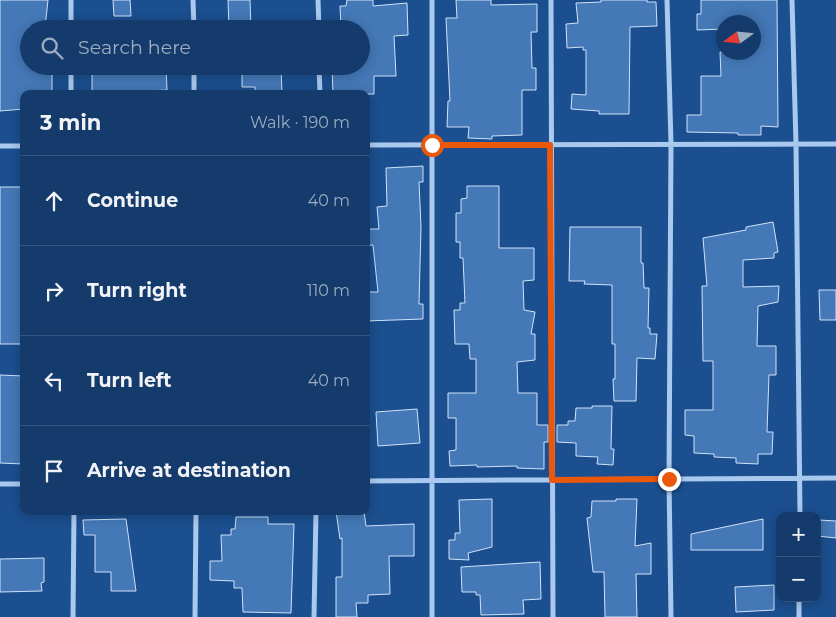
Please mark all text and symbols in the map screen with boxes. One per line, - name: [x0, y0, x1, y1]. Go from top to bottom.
- north arrow: [716, 15, 761, 60]
- search box: [20, 20, 370, 75]
- icon: search: [38, 34, 66, 62]
- text: Search here: [78, 36, 191, 59]
- text: 3 min: [40, 110, 101, 135]
- text: Walk · 190 m: [250, 113, 350, 132]
- route start: [421, 134, 444, 157]
- icon: ahead: [40, 187, 68, 215]
- text: Continue: [87, 189, 178, 212]
- text: 40 m: [308, 191, 350, 210]
- icon: right: [40, 277, 68, 305]
- text: Turn right: [87, 279, 187, 302]
- text: 110 m: [307, 281, 350, 300]
- icon: left: [40, 367, 68, 395]
- text: Turn left: [87, 369, 172, 392]
- text: 40 m: [308, 371, 350, 390]
- icon: arrive: [40, 457, 68, 485]
- text: Arrive at destination: [87, 459, 291, 482]
- route end: [658, 468, 681, 491]
- map controls: [776, 512, 821, 602]
- button: +: [776, 512, 821, 557]
- button: −: [776, 557, 821, 602]

